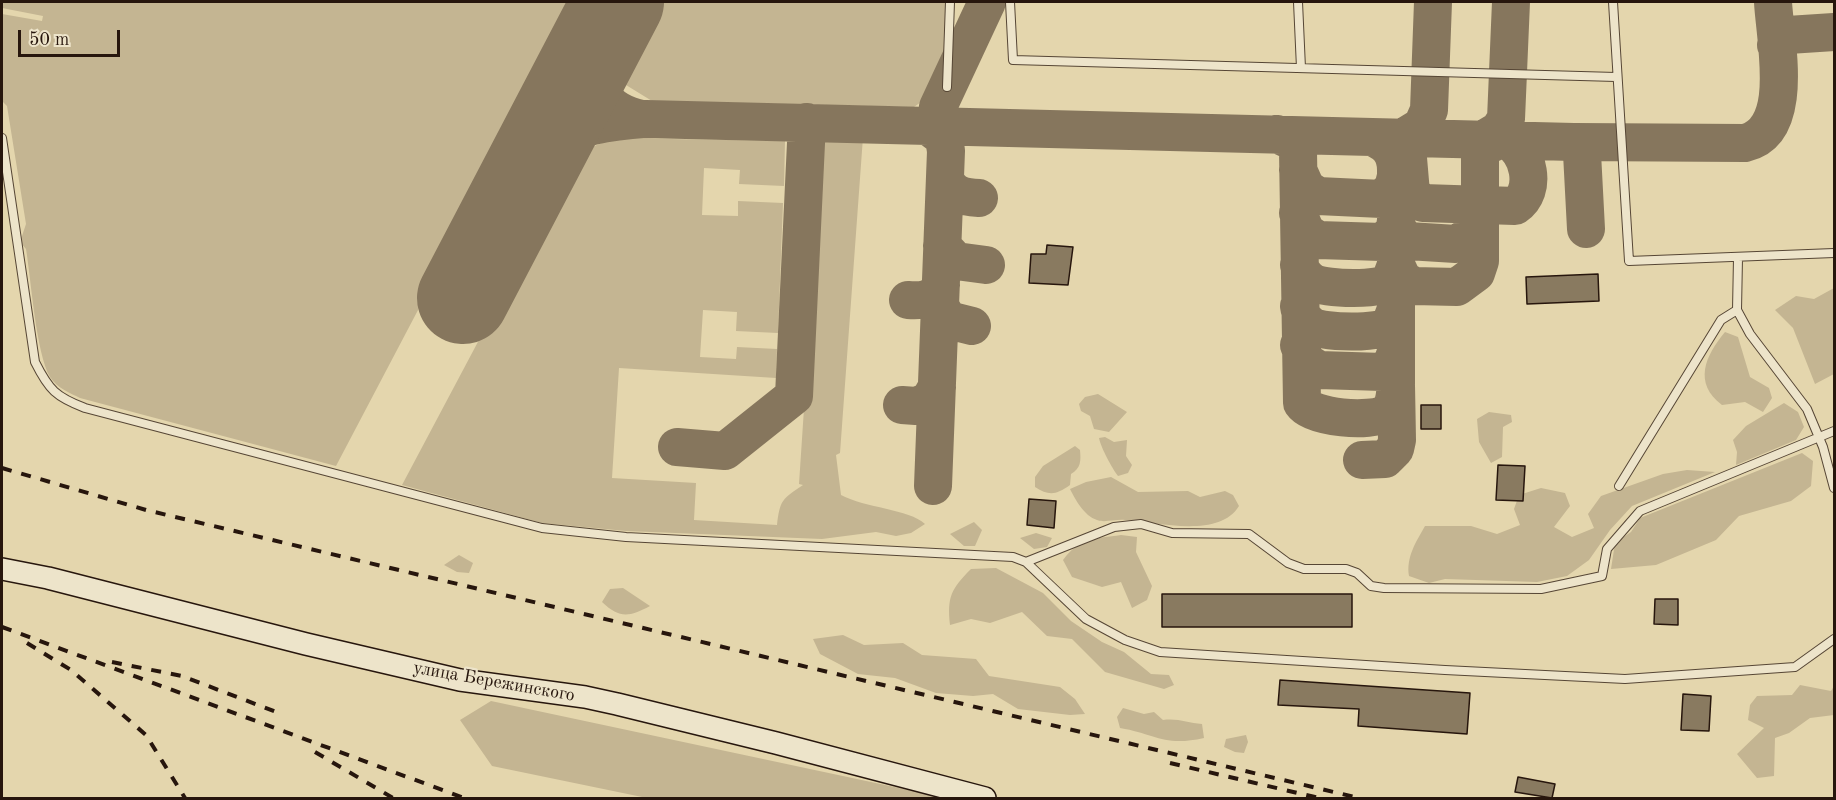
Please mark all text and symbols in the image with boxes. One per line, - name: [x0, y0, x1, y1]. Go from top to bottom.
- scale bar: [21, 18, 123, 56]
- text: 50 m: [29, 31, 69, 49]
- street label: улица Бережинского: [411, 657, 577, 707]

